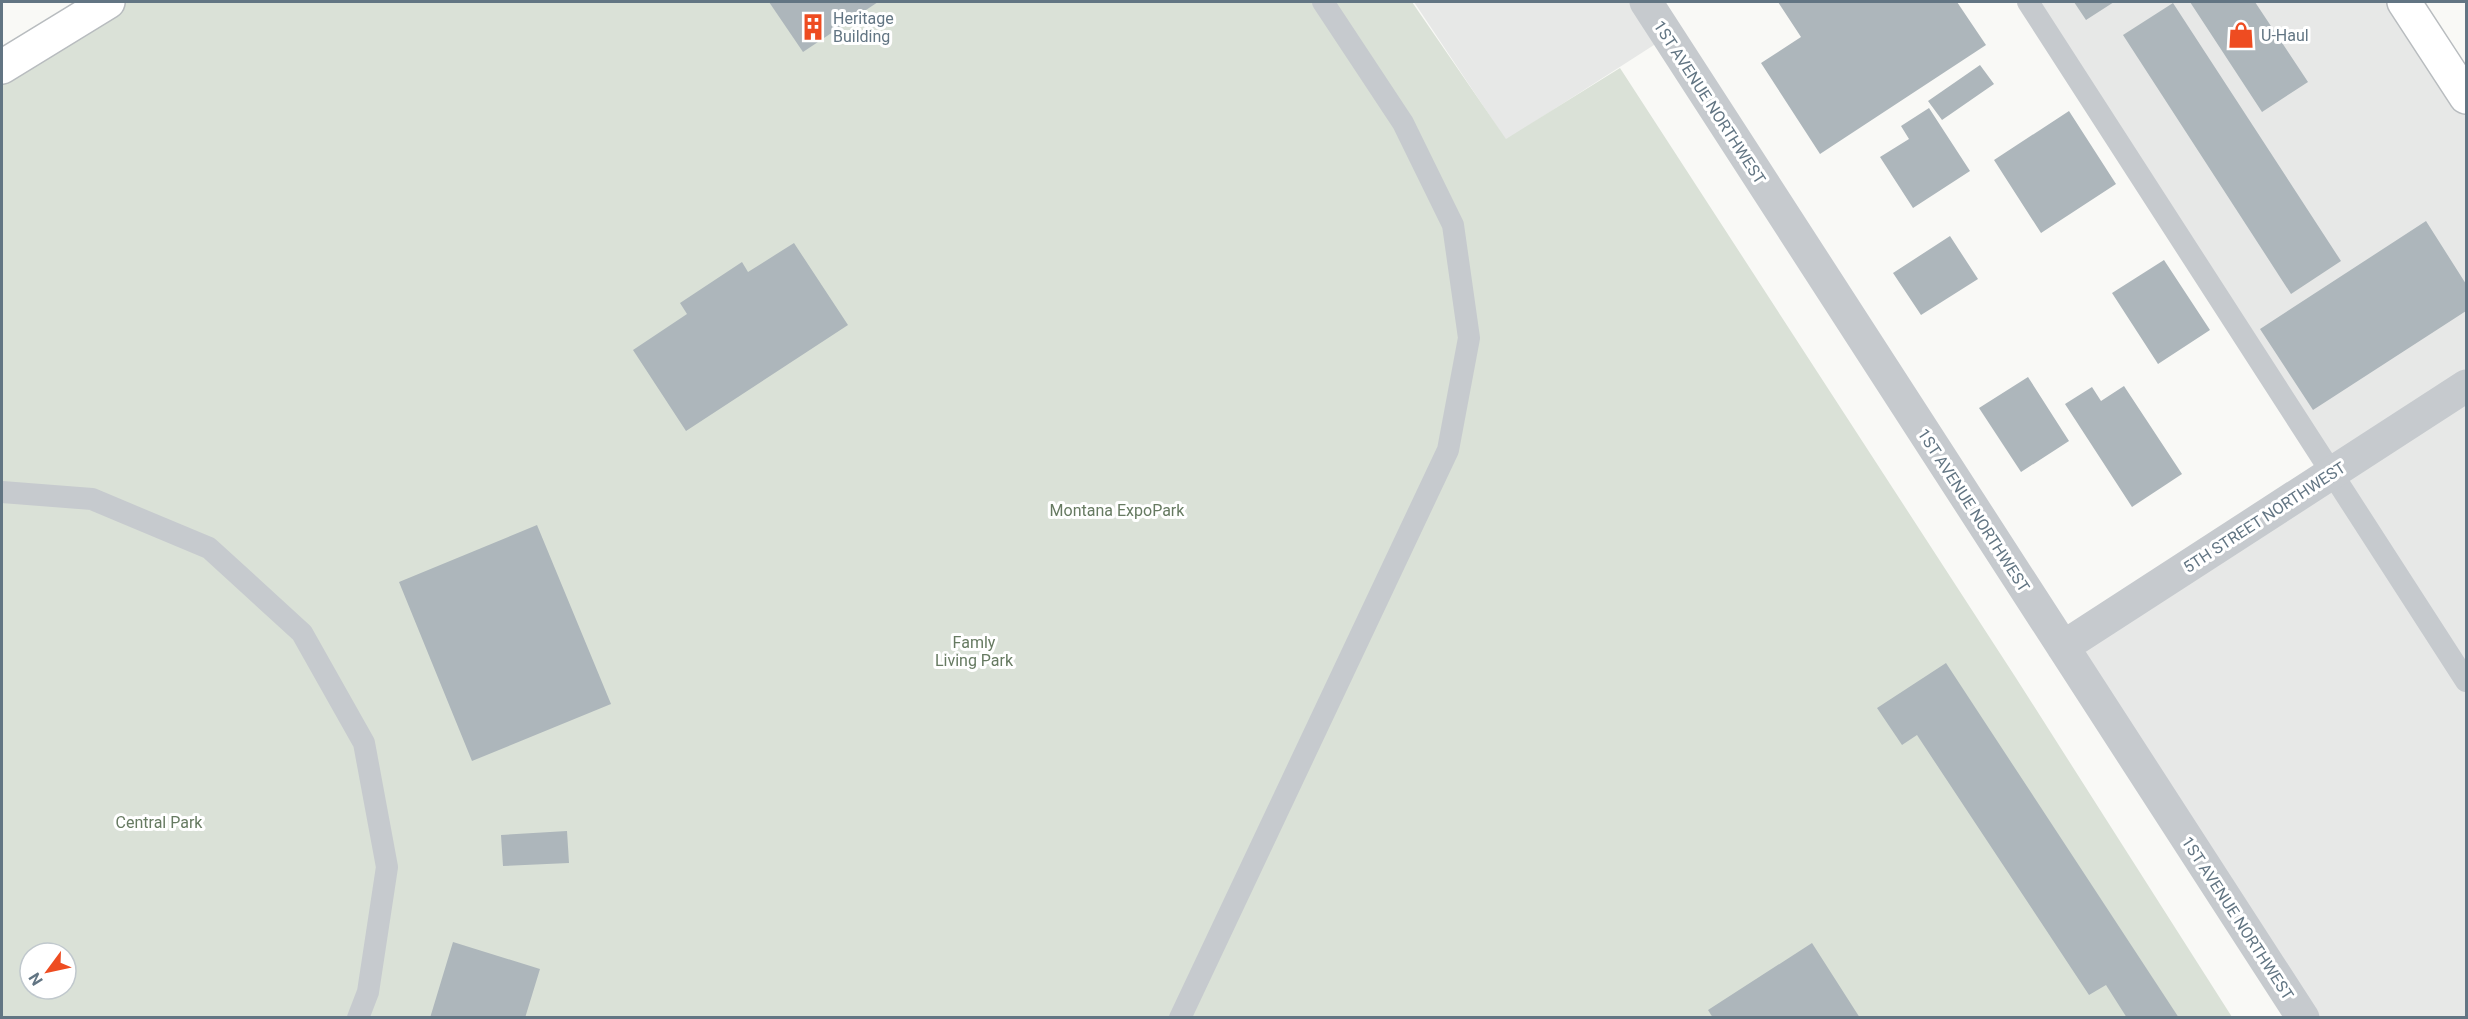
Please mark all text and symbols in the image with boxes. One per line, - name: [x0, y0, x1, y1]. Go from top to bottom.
- place label: Heritage Building: [833, 9, 894, 46]
- building icon: Heritage Building: [798, 12, 828, 42]
- street label: 1ST AVENUE NORTHWEST: [1650, 17, 1770, 188]
- shop icon: U-Haul: [2226, 20, 2256, 50]
- place label: U-Haul: [2261, 26, 2309, 45]
- street label: 1ST AVENUE NORTHWEST: [1914, 425, 2034, 596]
- street label: 5TH STREET NORTHWEST: [2180, 458, 2349, 577]
- park label: Montana ExpoPark: [1050, 501, 1185, 520]
- park label: Famly Living Park: [935, 633, 1014, 670]
- park label: Central Park: [116, 813, 203, 832]
- street label: 1ST AVENUE NORTHWEST: [2178, 833, 2298, 1004]
- north arrow: [18, 941, 78, 1001]
- text: N: [25, 969, 47, 989]

